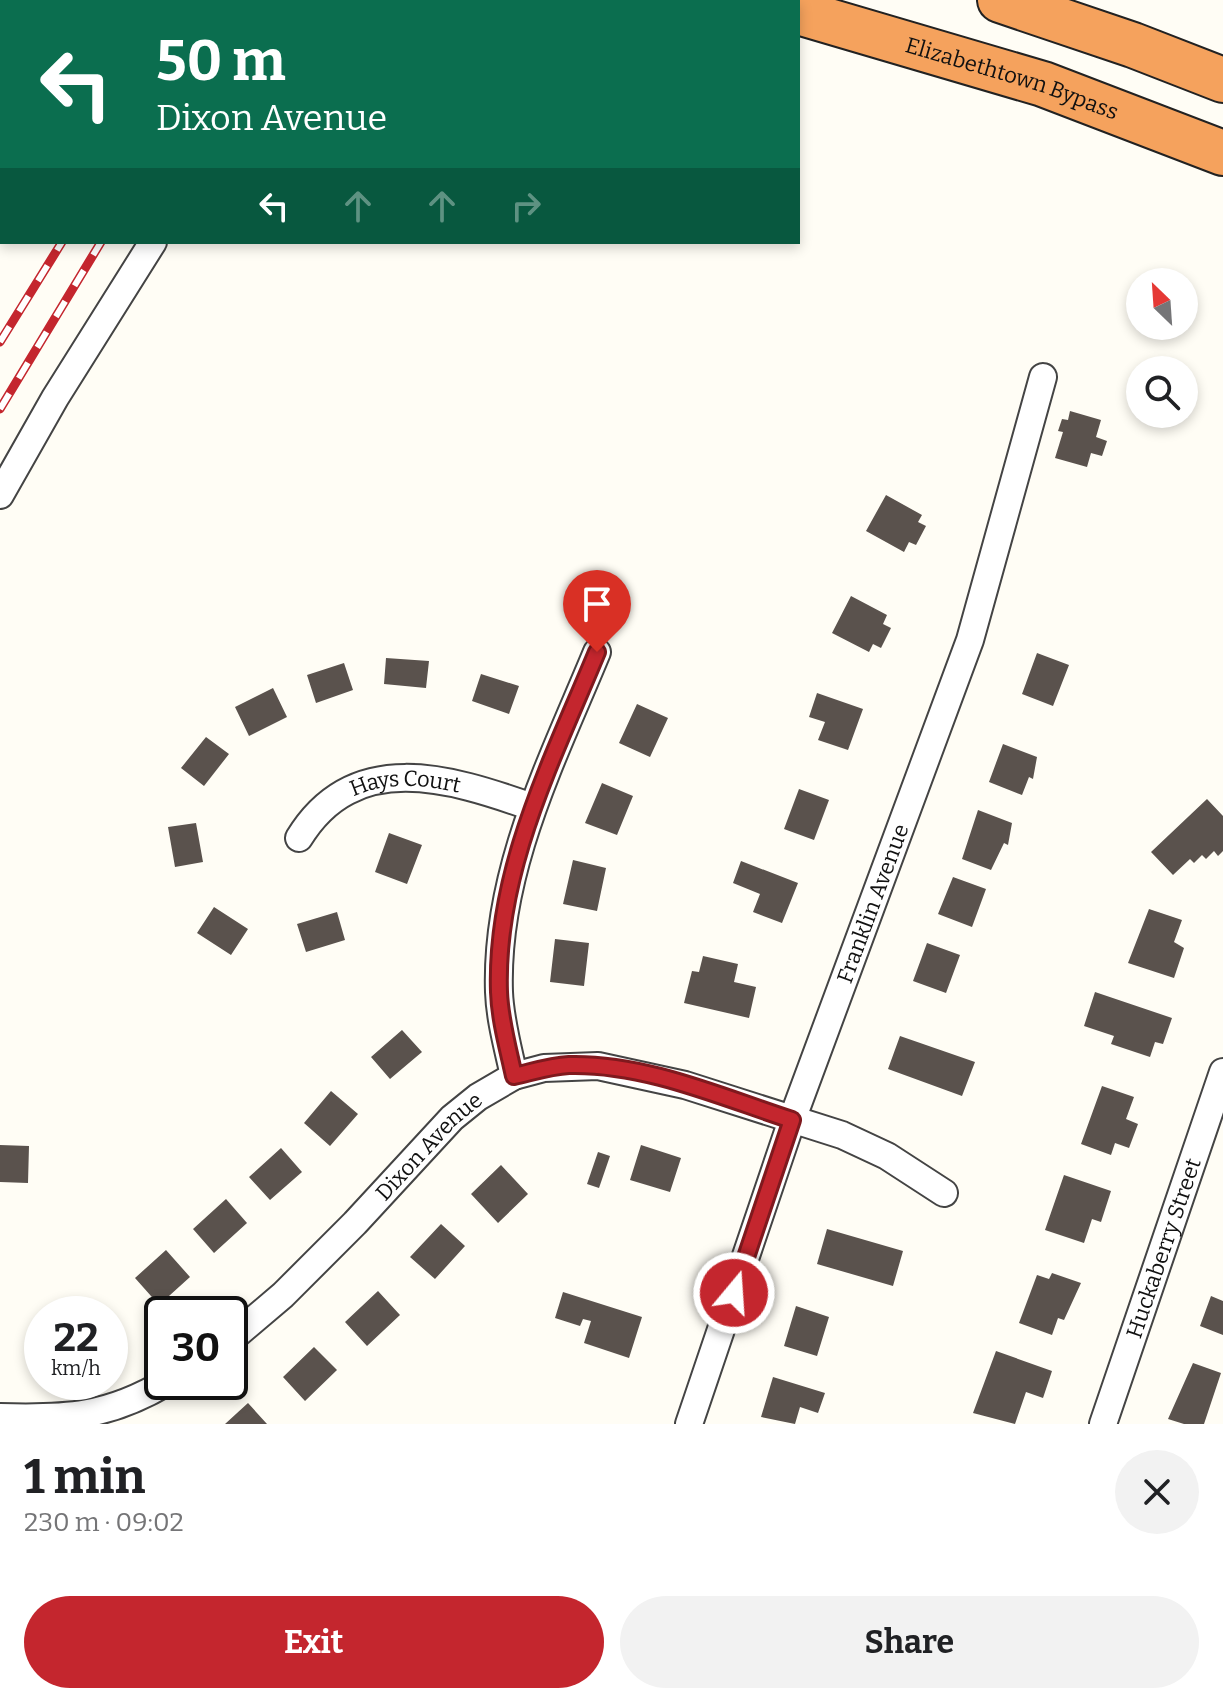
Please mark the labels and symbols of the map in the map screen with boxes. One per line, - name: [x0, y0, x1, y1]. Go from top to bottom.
- street label: Elizabethtown Bypass: [902, 31, 1122, 125]
- north arrow: [1126, 268, 1198, 340]
- pin: [563, 570, 631, 652]
- street label: Hays Court: [346, 764, 464, 802]
- street label: Franklin Avenue: [830, 820, 914, 987]
- street label: Dixon Avenue: [369, 1086, 487, 1206]
- street label: Huckaberry Street: [1120, 1154, 1206, 1341]
- position arrow: [692, 1251, 776, 1335]
- speed limit sign: 30: [144, 1296, 248, 1400]

